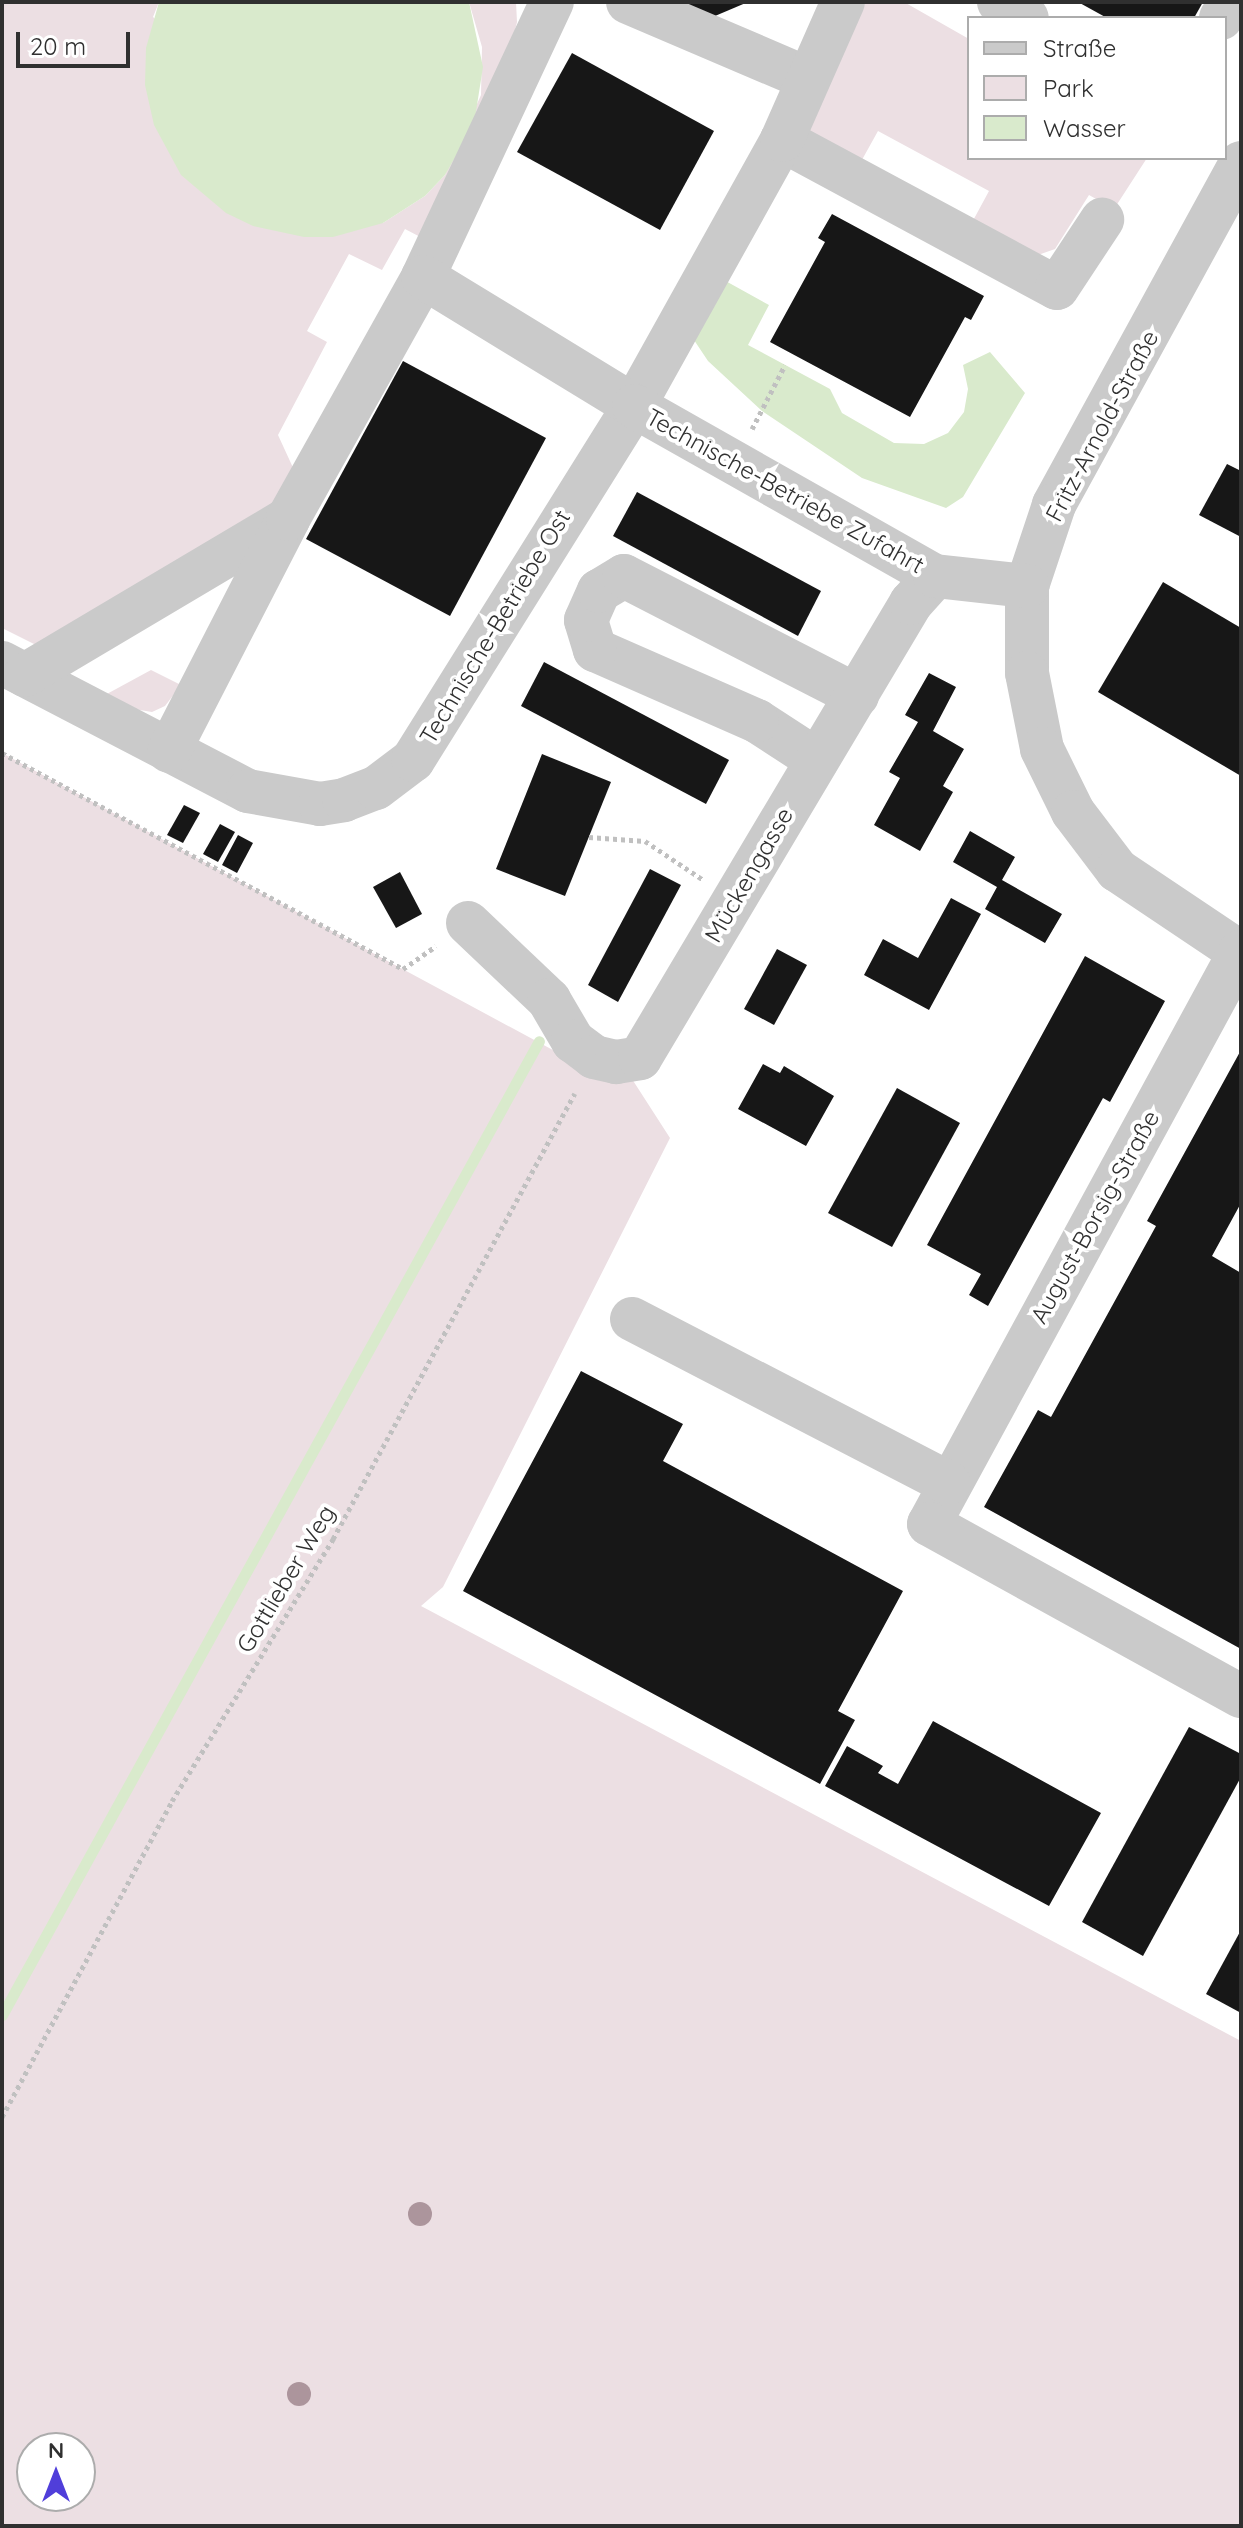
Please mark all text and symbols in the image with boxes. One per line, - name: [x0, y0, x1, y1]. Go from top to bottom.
- scale bar: [20, 16, 134, 66]
- legend: [967, 16, 1227, 160]
- text: 20 m: [30, 31, 86, 61]
- text: Straße: [1043, 33, 1116, 63]
- text: Park: [1043, 73, 1094, 103]
- text: Wasser: [1043, 113, 1126, 143]
- street label: Fritz-Arnold-Straße: [1039, 326, 1165, 526]
- street label: Technische-Betriebe Zufahrt: [641, 402, 929, 580]
- street label: Technische-Betriebe Ost: [414, 505, 576, 749]
- street label: Mückengasse: [699, 802, 799, 948]
- street label: August-Borsig-Straße: [1024, 1105, 1166, 1329]
- street label: Gottlieber Weg: [231, 1500, 341, 1658]
- north arrow: [16, 2432, 96, 2512]
- text: N: [48, 2436, 64, 2464]

